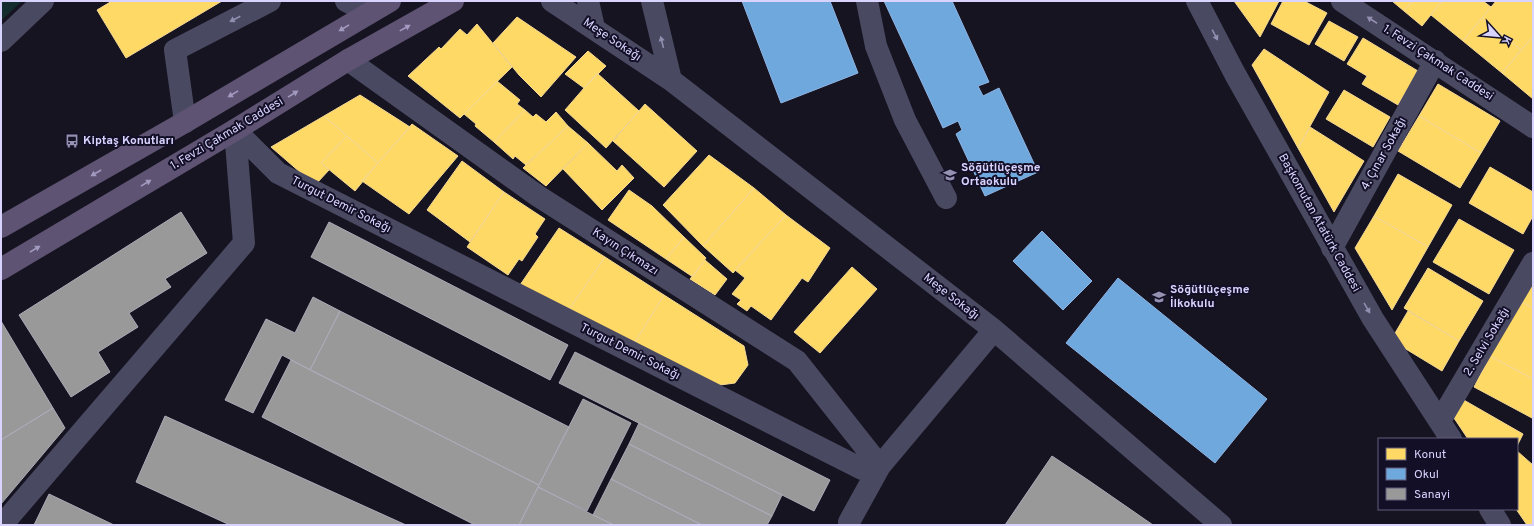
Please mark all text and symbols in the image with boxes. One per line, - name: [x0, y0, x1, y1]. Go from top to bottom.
- street label: Meşe Sokağı: [580, 15, 644, 65]
- one-way arrow: [230, 16, 241, 22]
- one-way arrow: [1367, 16, 1377, 24]
- north arrow: [1478, 16, 1518, 56]
- street label: 1. Fevzi Çakmak Caddesi: [1380, 21, 1496, 105]
- one-way arrow: [338, 24, 350, 31]
- one-way arrow: [399, 24, 411, 31]
- one-way arrow: [1212, 30, 1219, 41]
- text: K: [1498, 33, 1514, 47]
- one-way arrow: [659, 36, 665, 48]
- one-way arrow: [287, 90, 299, 97]
- one-way arrow: [227, 91, 239, 98]
- street label: 1. Fevzi Çakmak Caddesi: [168, 94, 286, 174]
- street label: 4. Çınar Sokağı: [1357, 115, 1411, 193]
- bus stop icon: Kiptaş Konutları: [64, 133, 80, 149]
- place label: Kiptaş Konutları: [83, 133, 174, 149]
- street label: Başkomutan Atatürk Caddesi: [1274, 151, 1364, 295]
- place label: Söğütlüçeşme Ortaokulu: [961, 160, 1041, 190]
- school or university icon: Söğütlüçeşme Ortaokulu: [942, 167, 958, 183]
- one-way arrow: [90, 170, 102, 177]
- street label: Turgut Demir Sokağı: [288, 173, 394, 237]
- one-way arrow: [140, 179, 152, 186]
- street label: Kayın Çıkmazı: [589, 225, 661, 279]
- one-way arrow: [29, 246, 41, 253]
- street label: Meşe Sokağı: [920, 270, 982, 324]
- place label: Söğütlüçeşme İlkokulu: [1170, 282, 1250, 312]
- school or university icon: Söğütlüçeşme İlkokulu: [1151, 289, 1167, 305]
- one-way arrow: [1364, 302, 1370, 314]
- street label: 2. Selvi Sokağı: [1460, 305, 1514, 379]
- street label: Turgut Demir Sokağı: [577, 320, 683, 384]
- legend: [1378, 438, 1518, 510]
- text: Konut: [1414, 447, 1446, 463]
- text: Okul: [1414, 467, 1439, 483]
- text: Sanayi: [1414, 487, 1450, 503]

